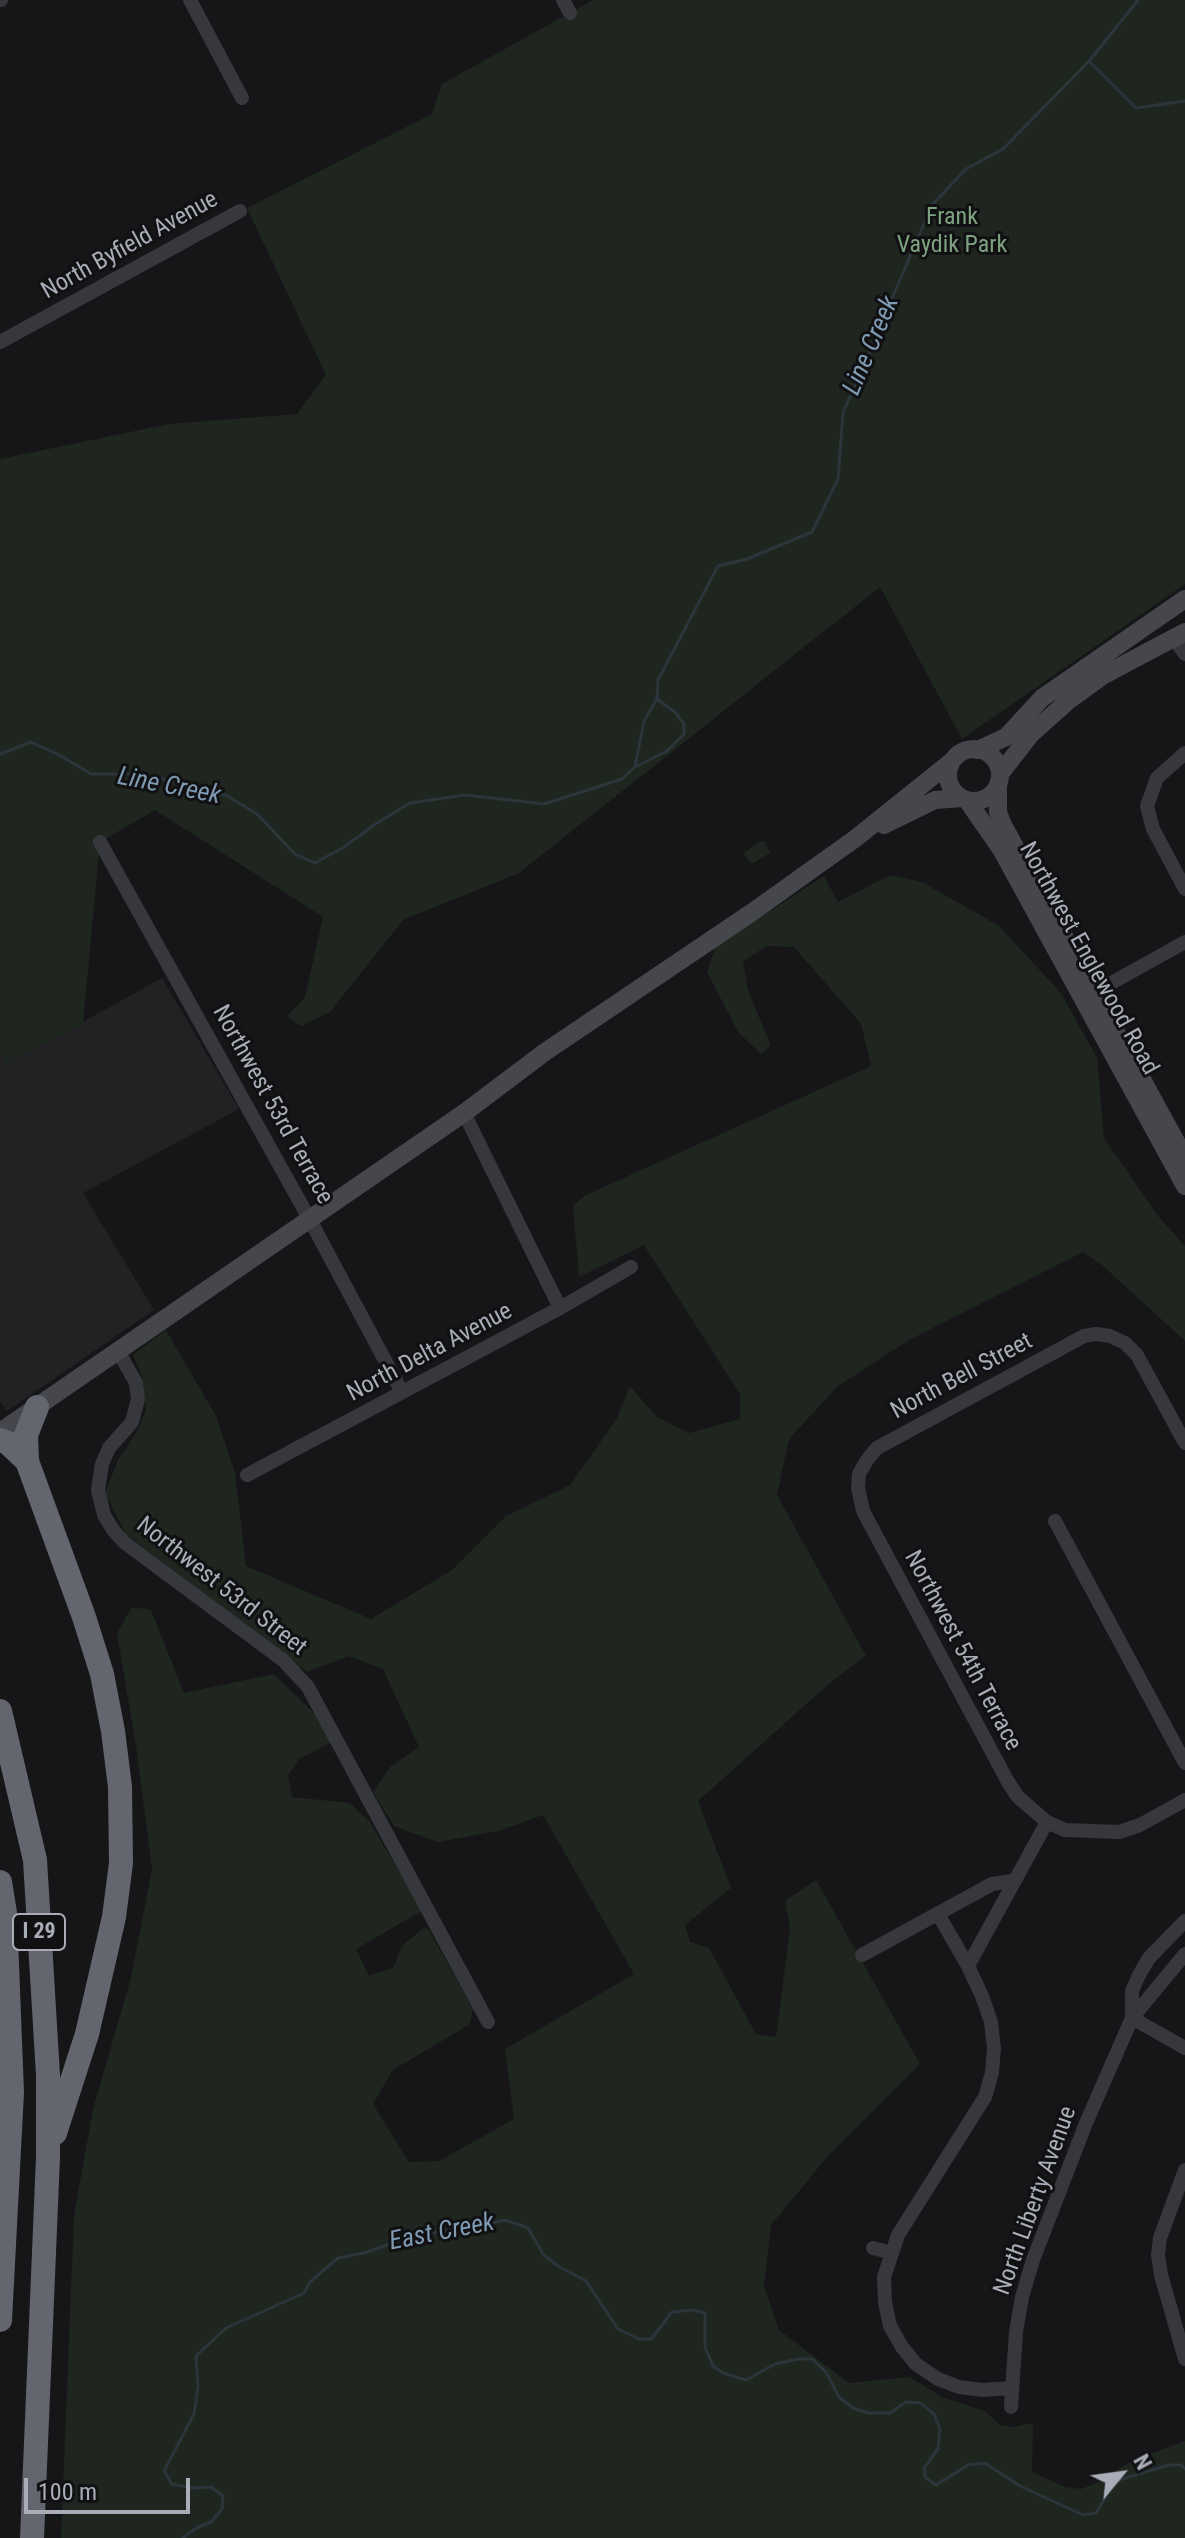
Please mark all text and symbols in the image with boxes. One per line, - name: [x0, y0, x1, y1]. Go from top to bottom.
- street label: North Byfield Avenue: [37, 186, 223, 306]
- park label: Frank Vaydik Park: [897, 204, 1007, 260]
- water label: Line Creek: [837, 292, 907, 400]
- water label: Line Creek: [115, 762, 223, 812]
- street label: Northwest Englewood Road: [1012, 838, 1164, 1080]
- street label: Northwest 53rd Terrace: [205, 1001, 339, 1209]
- street label: North Delta Avenue: [343, 1297, 517, 1409]
- street label: North Bell Street: [886, 1328, 1038, 1426]
- street label: Northwest 53rd Street: [130, 1512, 312, 1662]
- street label: Northwest 54th Terrace: [897, 1546, 1027, 1756]
- road number: I 29: [13, 1914, 65, 1950]
- street label: North Liberty Avenue: [989, 2103, 1083, 2299]
- water label: East Creek: [387, 2208, 497, 2258]
- north arrow: [1081, 2434, 1161, 2514]
- text: N: [1128, 2450, 1157, 2474]
- scale bar: [28, 2462, 194, 2512]
- text: 100 m: [38, 2478, 97, 2506]

